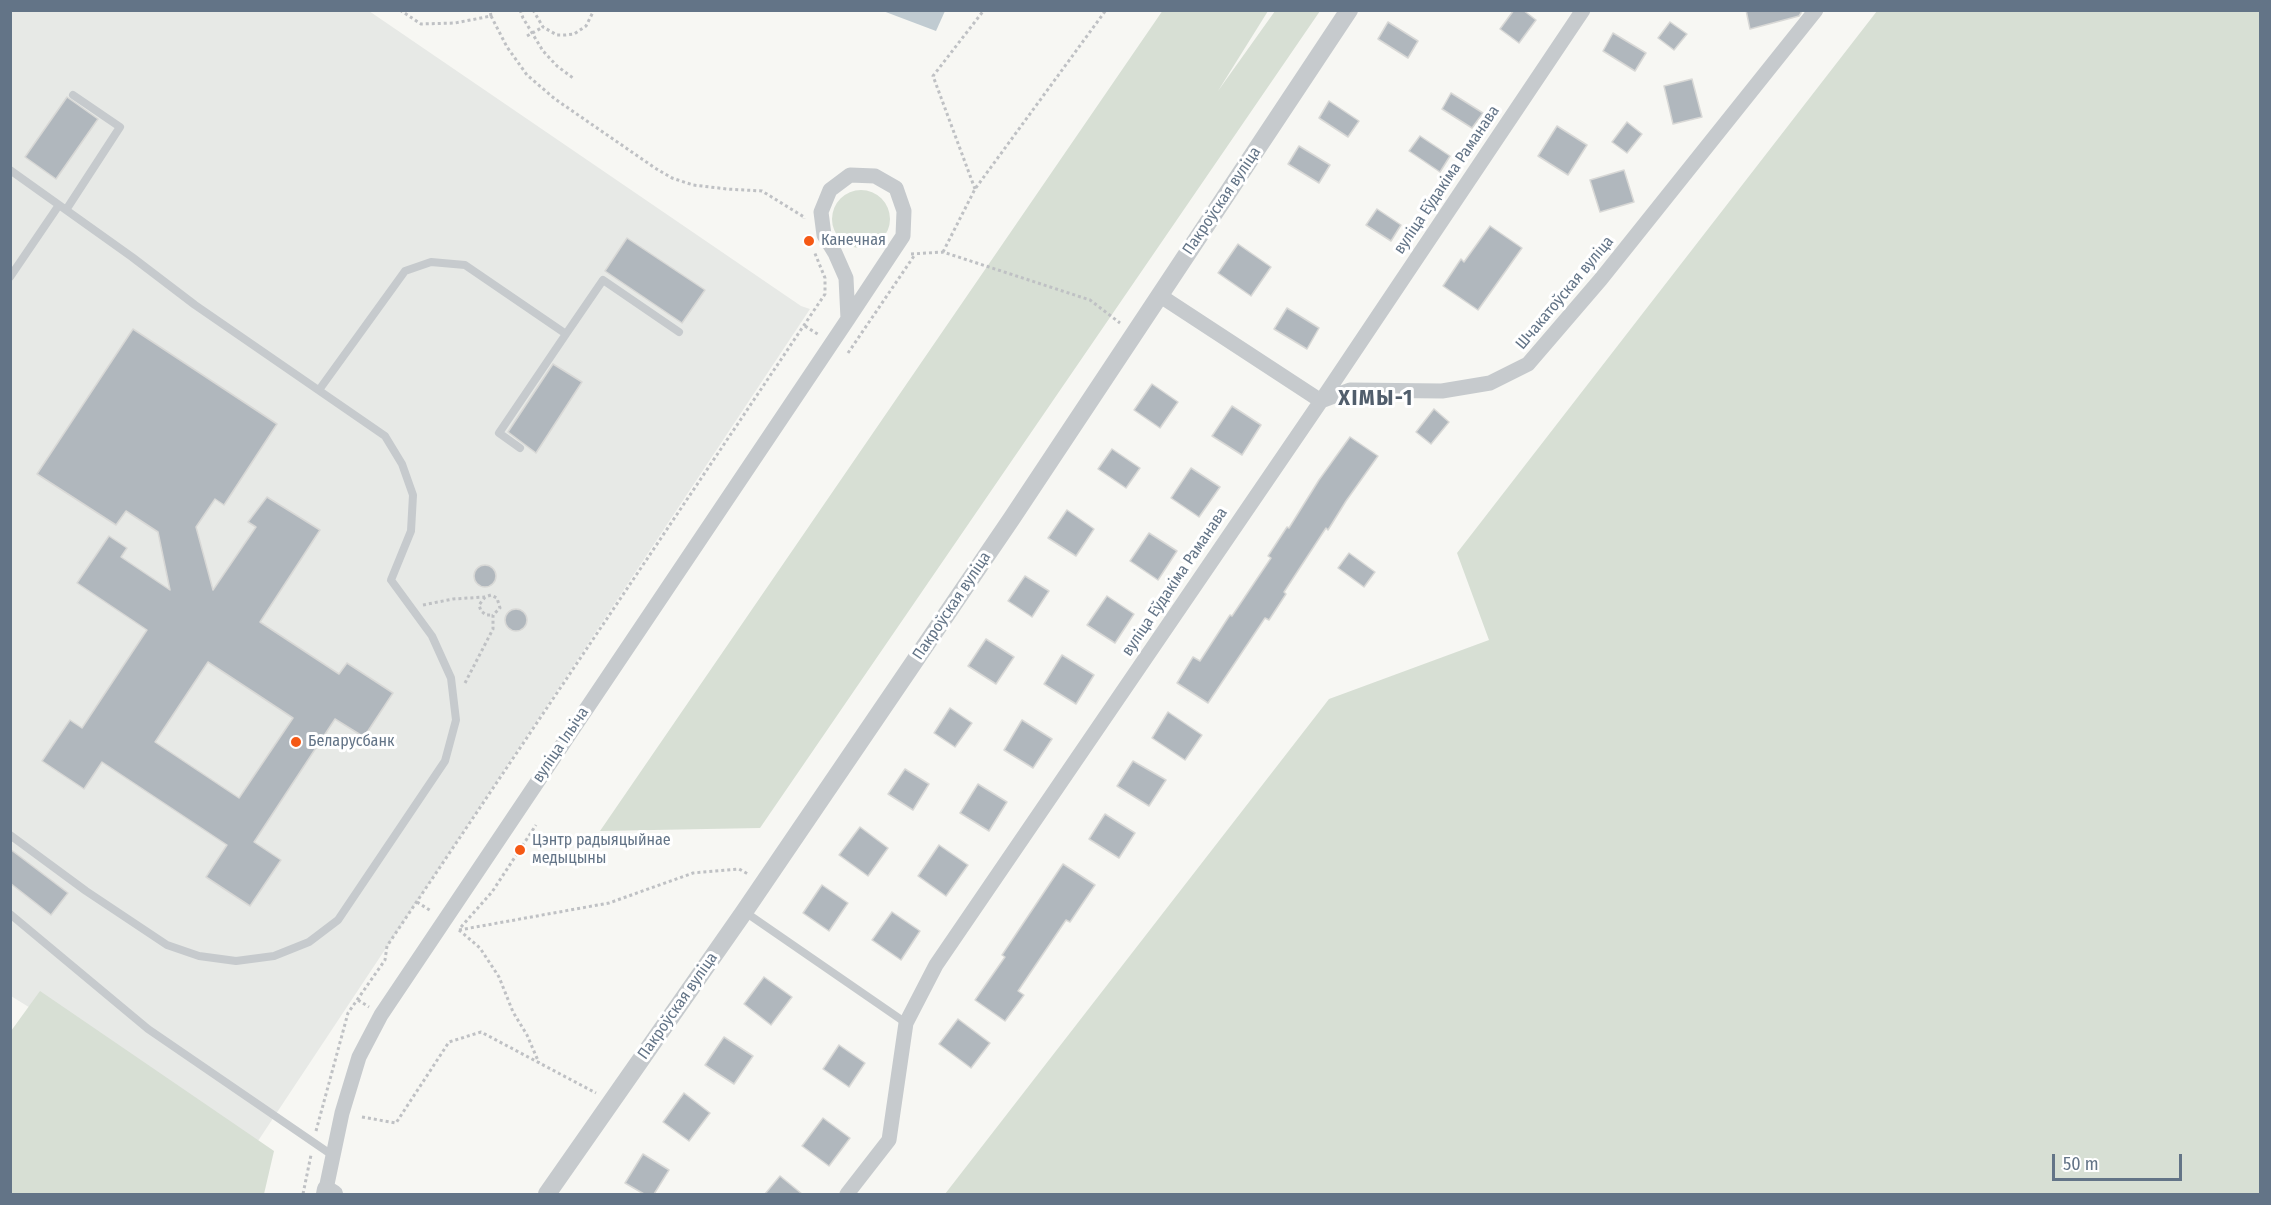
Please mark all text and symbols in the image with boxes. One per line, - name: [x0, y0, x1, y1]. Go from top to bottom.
- street label: вуліца Еўдакіма Раманава: [1390, 102, 1504, 258]
- street label: Пакроўская вуліца: [1179, 143, 1265, 259]
- place label: Канечная: [821, 231, 886, 251]
- street label: Шчакатоўская вуліца: [1512, 232, 1618, 354]
- marker: Канечная: [802, 234, 816, 248]
- district label: ХІМЫ-1: [1338, 386, 1414, 412]
- street label: вуліца Еўдакіма Раманава: [1118, 504, 1232, 660]
- street label: Пакроўская вуліца: [909, 548, 995, 664]
- street label: вуліца Ільіча: [529, 704, 593, 786]
- place label: Беларусбанк: [308, 732, 394, 752]
- marker: Беларусбанк: [289, 735, 303, 749]
- place label: Цэнтр радыяцыйнае медыцыны: [532, 831, 671, 869]
- marker: Цэнтр радыяцыйнае медыцыны: [513, 843, 527, 857]
- street label: Пакроўская вуліца: [634, 949, 722, 1063]
- scale bar: [2055, 1142, 2186, 1180]
- text: 50 m: [2063, 1153, 2099, 1175]

